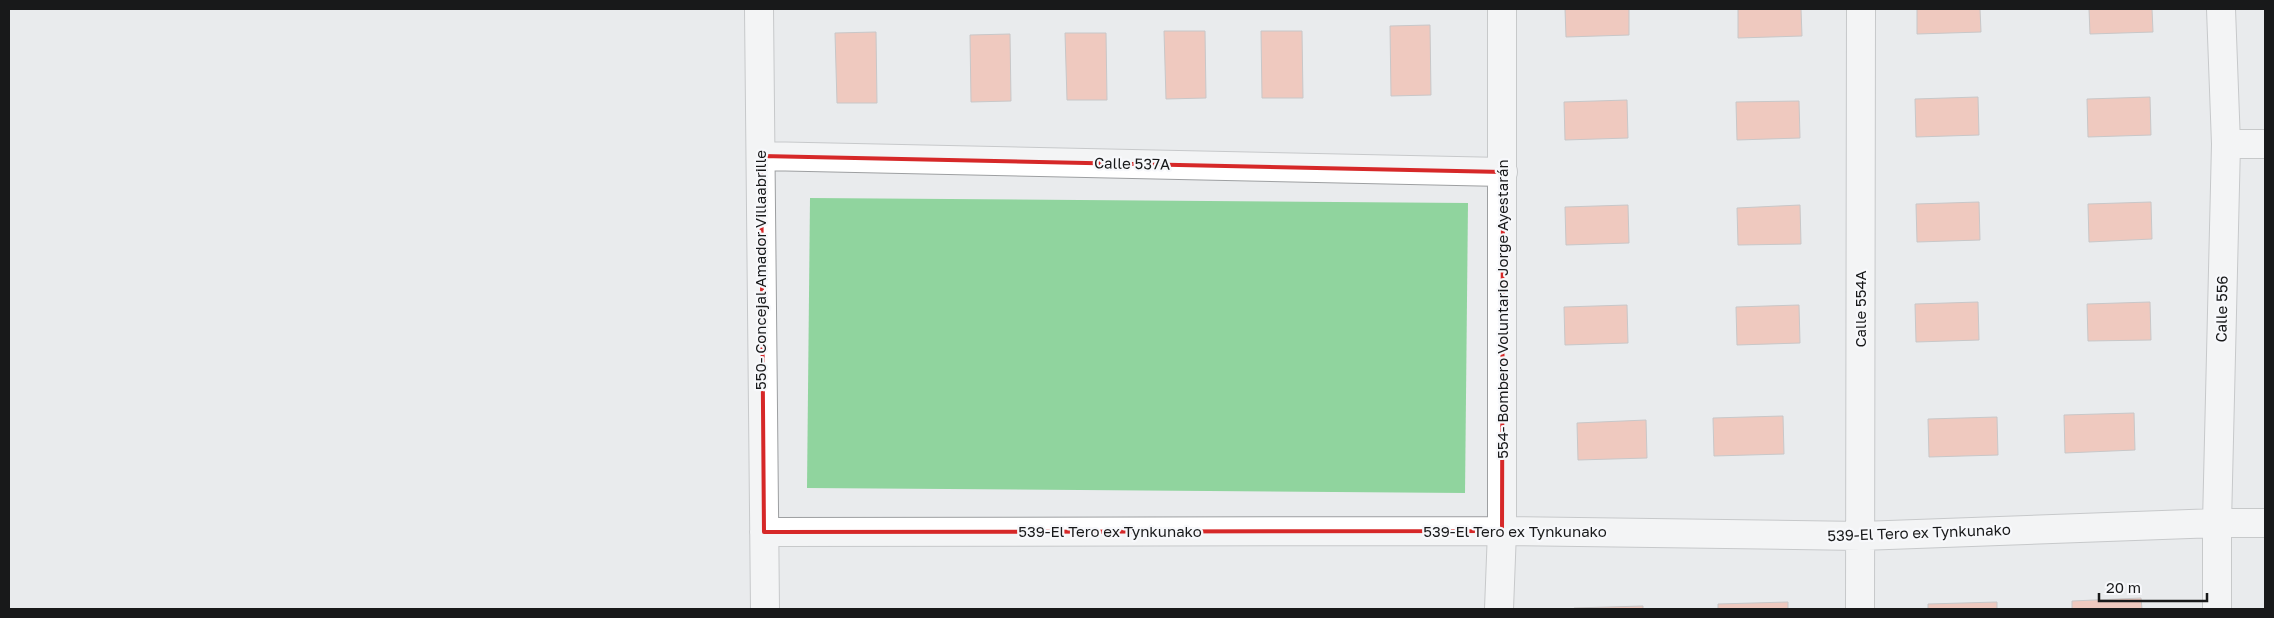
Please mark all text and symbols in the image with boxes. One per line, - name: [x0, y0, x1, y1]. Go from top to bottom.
- street label: 550- Concejal Amador Villaabrille: [751, 150, 769, 390]
- street label: Calle 537A: [1094, 153, 1170, 173]
- street label: 554- Bombero Voluntario Jorge Ayestarán: [1493, 159, 1511, 459]
- street label: Calle 554A: [1851, 270, 1869, 348]
- street label: Calle 556: [2211, 275, 2231, 343]
- street label: 539-El Tero ex Tynkunako: [1827, 520, 2011, 544]
- street label: 539-El Tero ex Tynkunako: [1018, 522, 1202, 540]
- street label: 539-El Tero ex Tynkunako: [1423, 522, 1607, 540]
- scale bar: [2099, 570, 2206, 602]
- text: 20 m: [2106, 578, 2141, 596]

